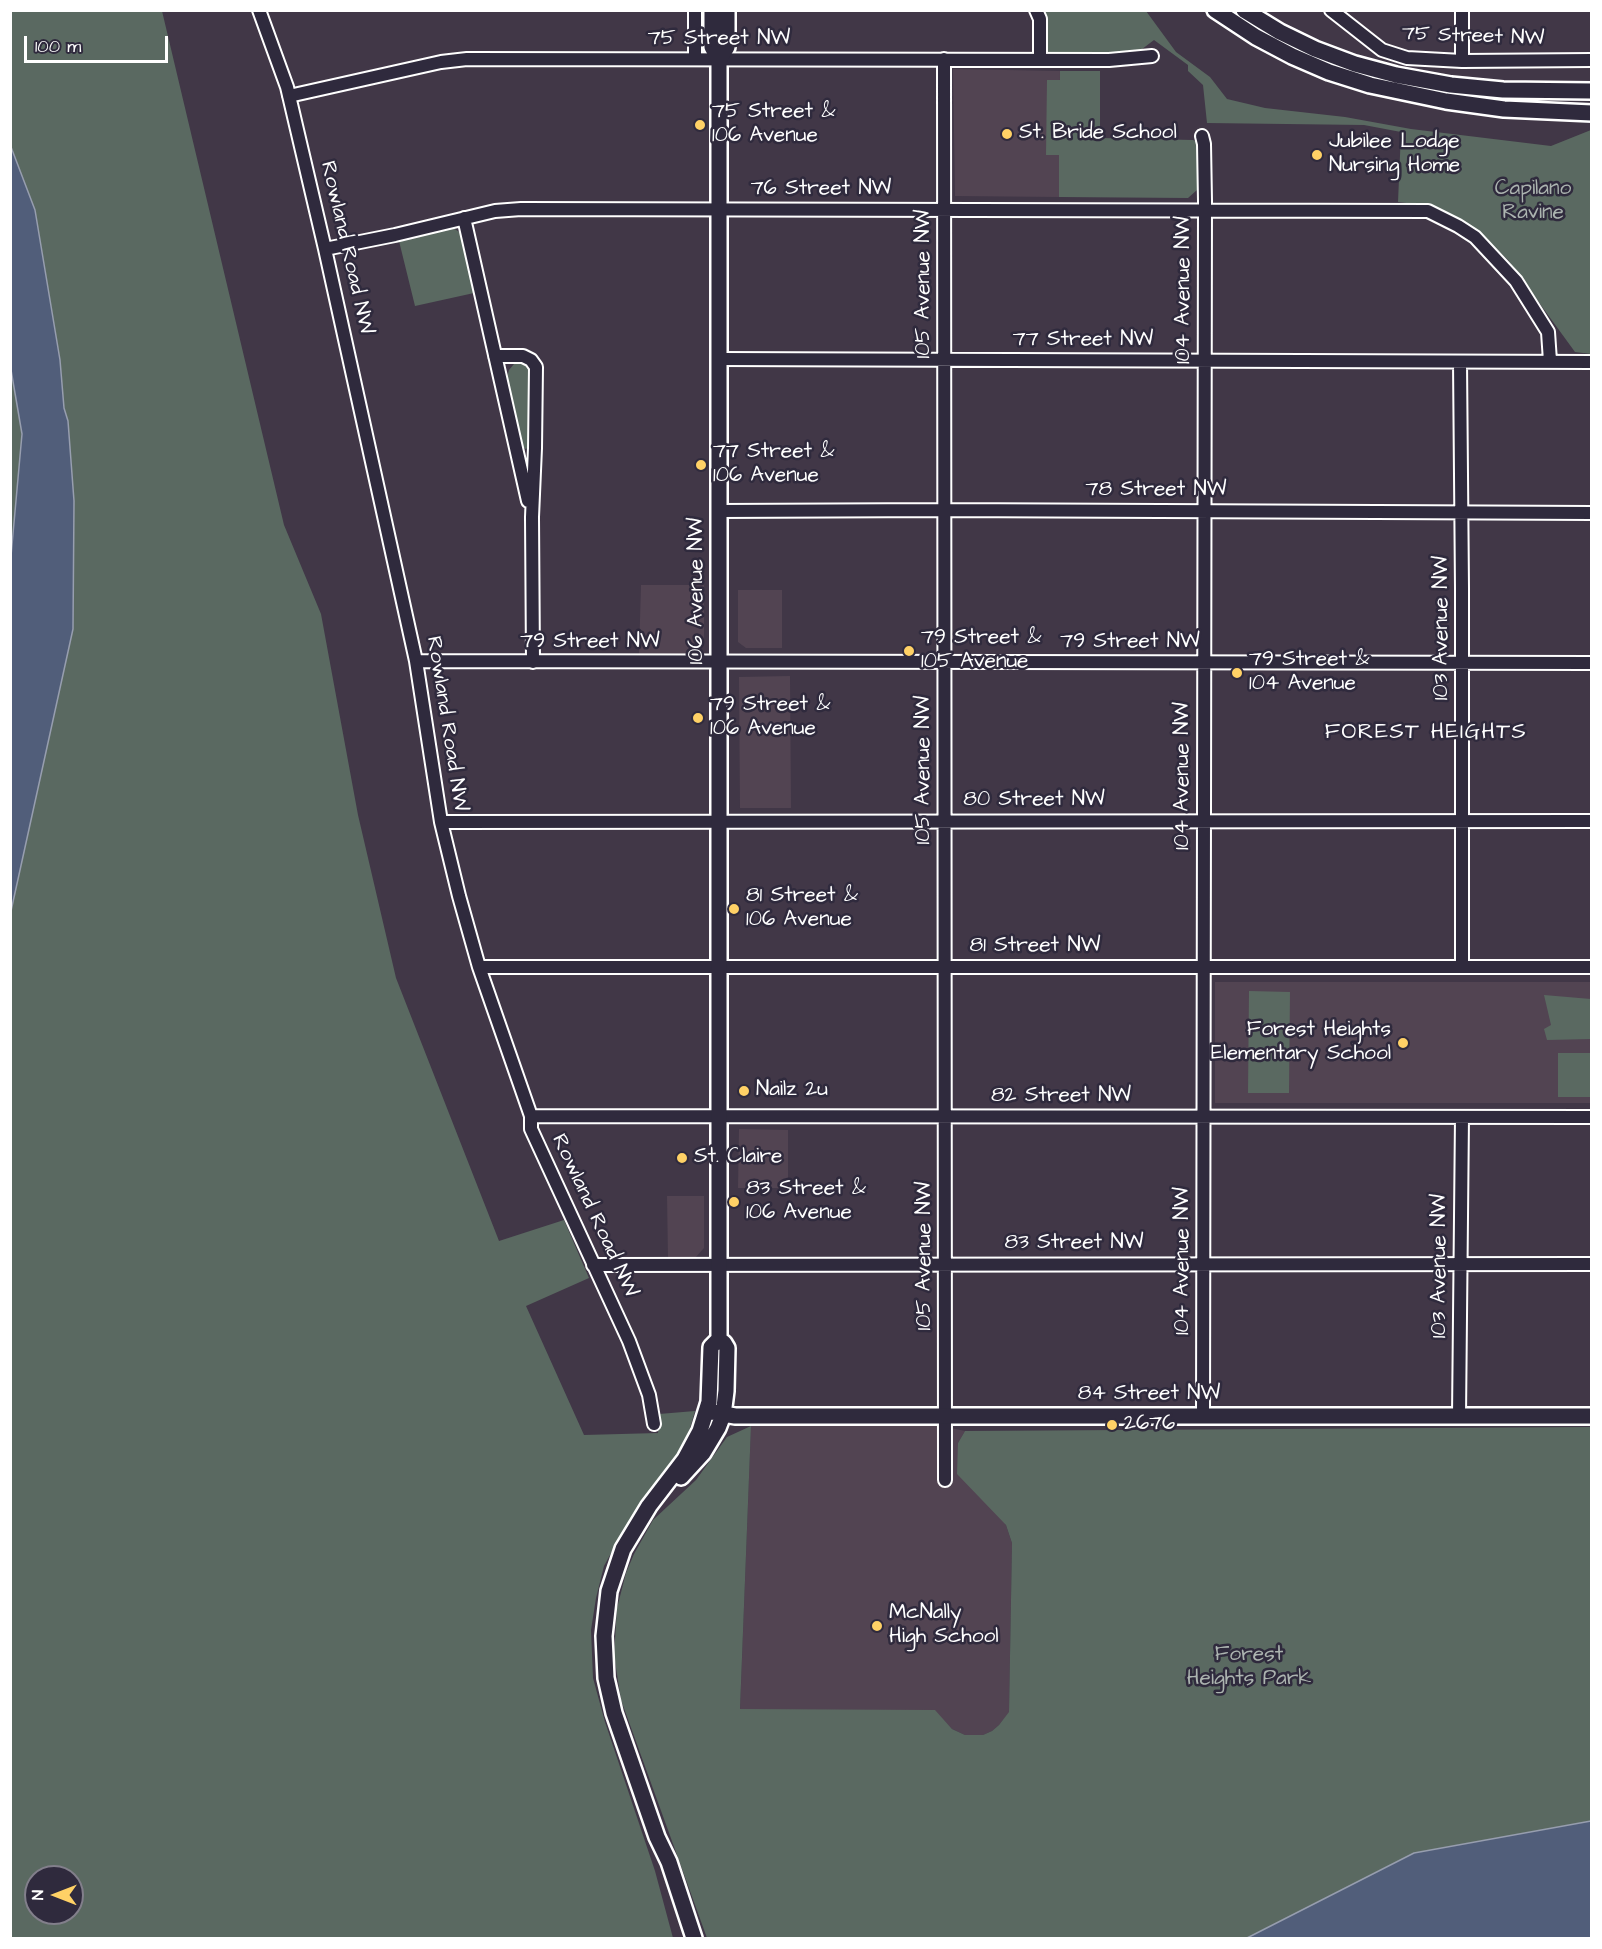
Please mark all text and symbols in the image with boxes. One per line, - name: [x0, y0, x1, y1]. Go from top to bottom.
- street label: 75 Street NW: [1401, 22, 1545, 52]
- scale bar: [27, 24, 171, 62]
- street label: 75 Street NW: [648, 27, 790, 53]
- text: 100 m: [35, 34, 81, 59]
- place label: 75 Street & 106 Avenue: [712, 100, 835, 150]
- marker: 75 Street & 106 Avenue: [693, 118, 707, 132]
- place label: St. Bride School: [1019, 121, 1177, 147]
- marker: St. Bride School: [1000, 127, 1014, 141]
- place label: Jubilee Lodge Nursing Home: [1329, 130, 1460, 180]
- marker: Jubilee Lodge Nursing Home: [1310, 148, 1324, 162]
- street label: Rowland Road NW: [314, 159, 378, 337]
- street label: 76 Street NW: [751, 177, 891, 203]
- park label: Capilano Ravine: [1495, 177, 1571, 227]
- street label: 105 Avenue NW: [912, 210, 938, 358]
- street label: 104 Avenue NW: [1172, 216, 1198, 364]
- street label: 77 Street NW: [1013, 328, 1153, 354]
- place label: 77 Street & 106 Avenue: [713, 440, 835, 490]
- marker: 77 Street & 106 Avenue: [694, 458, 708, 472]
- street label: 78 Street NW: [1085, 478, 1227, 504]
- street label: 106 Avenue NW: [685, 517, 711, 665]
- street label: 103 Avenue NW: [1430, 556, 1456, 700]
- place label: 79 Street & 105 Avenue: [921, 626, 1042, 676]
- street label: 79 Street NW: [520, 630, 660, 656]
- street label: 79 Street NW: [1060, 630, 1200, 656]
- street label: Rowland Road NW: [420, 635, 472, 813]
- marker: 79 Street & 105 Avenue: [902, 644, 916, 658]
- place label: 79 Street & 104 Avenue: [1249, 648, 1370, 698]
- marker: 79 Street & 104 Avenue: [1230, 666, 1244, 680]
- place label: 79 Street & 106 Avenue: [710, 693, 831, 743]
- street label: 105 Avenue NW: [912, 696, 938, 844]
- street label: 104 Avenue NW: [1171, 702, 1197, 850]
- marker: 79 Street & 106 Avenue: [691, 711, 705, 725]
- district label: FOREST HEIGHTS: [1325, 720, 1527, 746]
- street label: 80 Street NW: [963, 788, 1105, 814]
- place label: 81 Street & 106 Avenue: [746, 884, 858, 934]
- marker: 81 Street & 106 Avenue: [727, 902, 741, 916]
- street label: 81 Street NW: [970, 934, 1100, 960]
- place label: Forest Heights Elementary School: [1211, 1018, 1391, 1068]
- marker: Forest Heights Elementary School: [1396, 1036, 1410, 1050]
- place label: Nailz 2u: [756, 1078, 828, 1104]
- marker: Nailz 2u: [737, 1084, 751, 1098]
- street label: 82 Street NW: [991, 1084, 1131, 1110]
- street label: Rowland Road NW: [545, 1130, 643, 1302]
- place label: St. Claire: [694, 1145, 782, 1171]
- marker: St. Claire: [675, 1151, 689, 1165]
- place label: 83 Street & 106 Avenue: [746, 1177, 866, 1227]
- street label: 105 Avenue NW: [913, 1182, 939, 1330]
- street label: 104 Avenue NW: [1171, 1187, 1197, 1335]
- street label: 103 Avenue NW: [1428, 1194, 1454, 1338]
- marker: 83 Street & 106 Avenue: [727, 1195, 741, 1209]
- street label: 83 Street NW: [1005, 1231, 1143, 1257]
- street label: 84 Street NW: [1078, 1382, 1220, 1408]
- place label: 2676: [1124, 1412, 1175, 1438]
- marker: 2676: [1105, 1418, 1119, 1432]
- place label: McNally High School: [889, 1601, 999, 1651]
- marker: McNally High School: [870, 1619, 884, 1633]
- park label: Forest Heights Park: [1187, 1643, 1311, 1693]
- north arrow: [24, 1865, 84, 1925]
- text: N: [27, 1890, 49, 1900]

